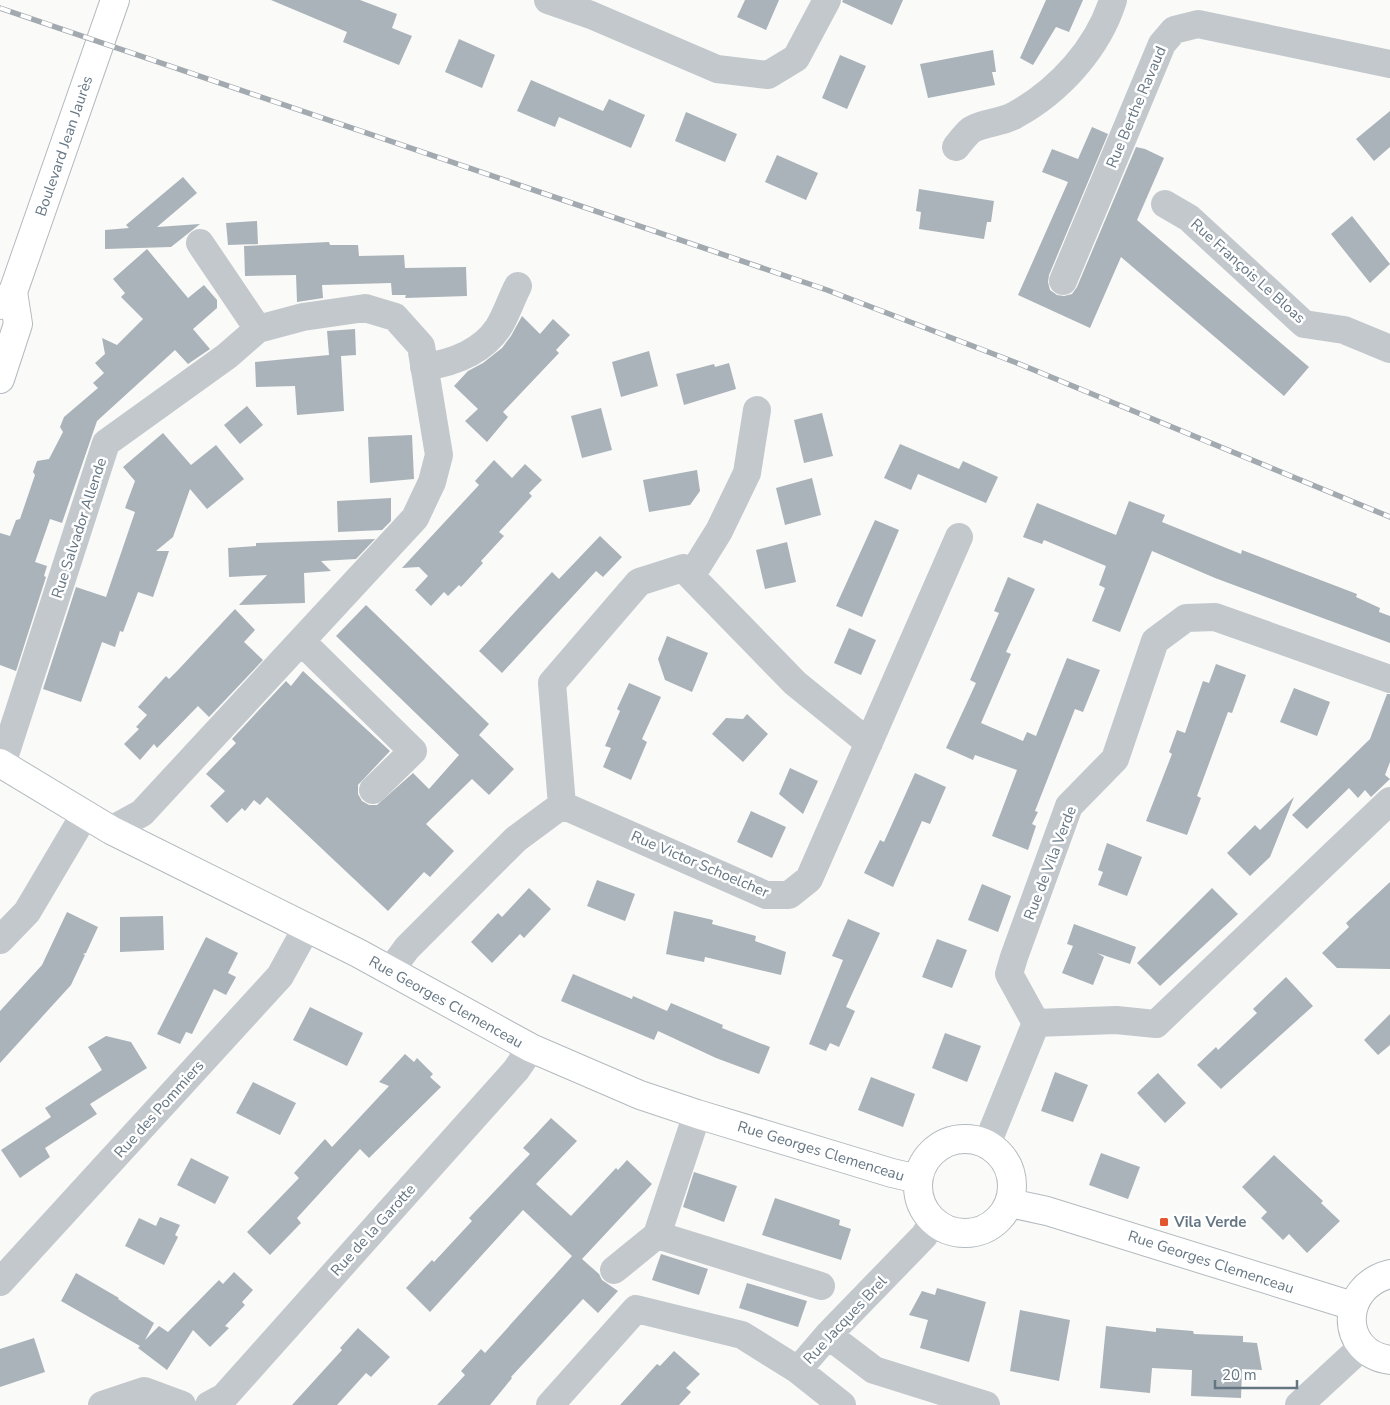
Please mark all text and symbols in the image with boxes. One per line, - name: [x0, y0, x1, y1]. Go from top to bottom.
- street label: Rue Berthe Ravaud: [1101, 43, 1171, 171]
- street label: Boulevard Jean Jaurès: [31, 73, 97, 219]
- street label: Rue François Le Bloas: [1186, 214, 1310, 328]
- street label: Rue Salvador Allende: [47, 455, 111, 601]
- street label: Rue de Vila Verde: [1019, 803, 1081, 923]
- street label: Rue Victor Schoelcher: [628, 826, 773, 902]
- street label: Rue Georges Clemenceau: [365, 951, 527, 1053]
- street label: Rue des Pommiers: [110, 1056, 208, 1162]
- street label: Rue Georges Clemenceau: [735, 1116, 907, 1186]
- street label: Rue de la Garotte: [326, 1180, 420, 1280]
- place label: Vila Verde: [1173, 1212, 1246, 1232]
- marker: Vila Verde: [1158, 1216, 1170, 1228]
- street label: Rue Georges Clemenceau: [1125, 1226, 1297, 1298]
- street label: Rue Jacques Brel: [799, 1271, 892, 1368]
- scale bar: [1215, 1358, 1298, 1390]
- text: 20 m: [1222, 1365, 1257, 1385]

